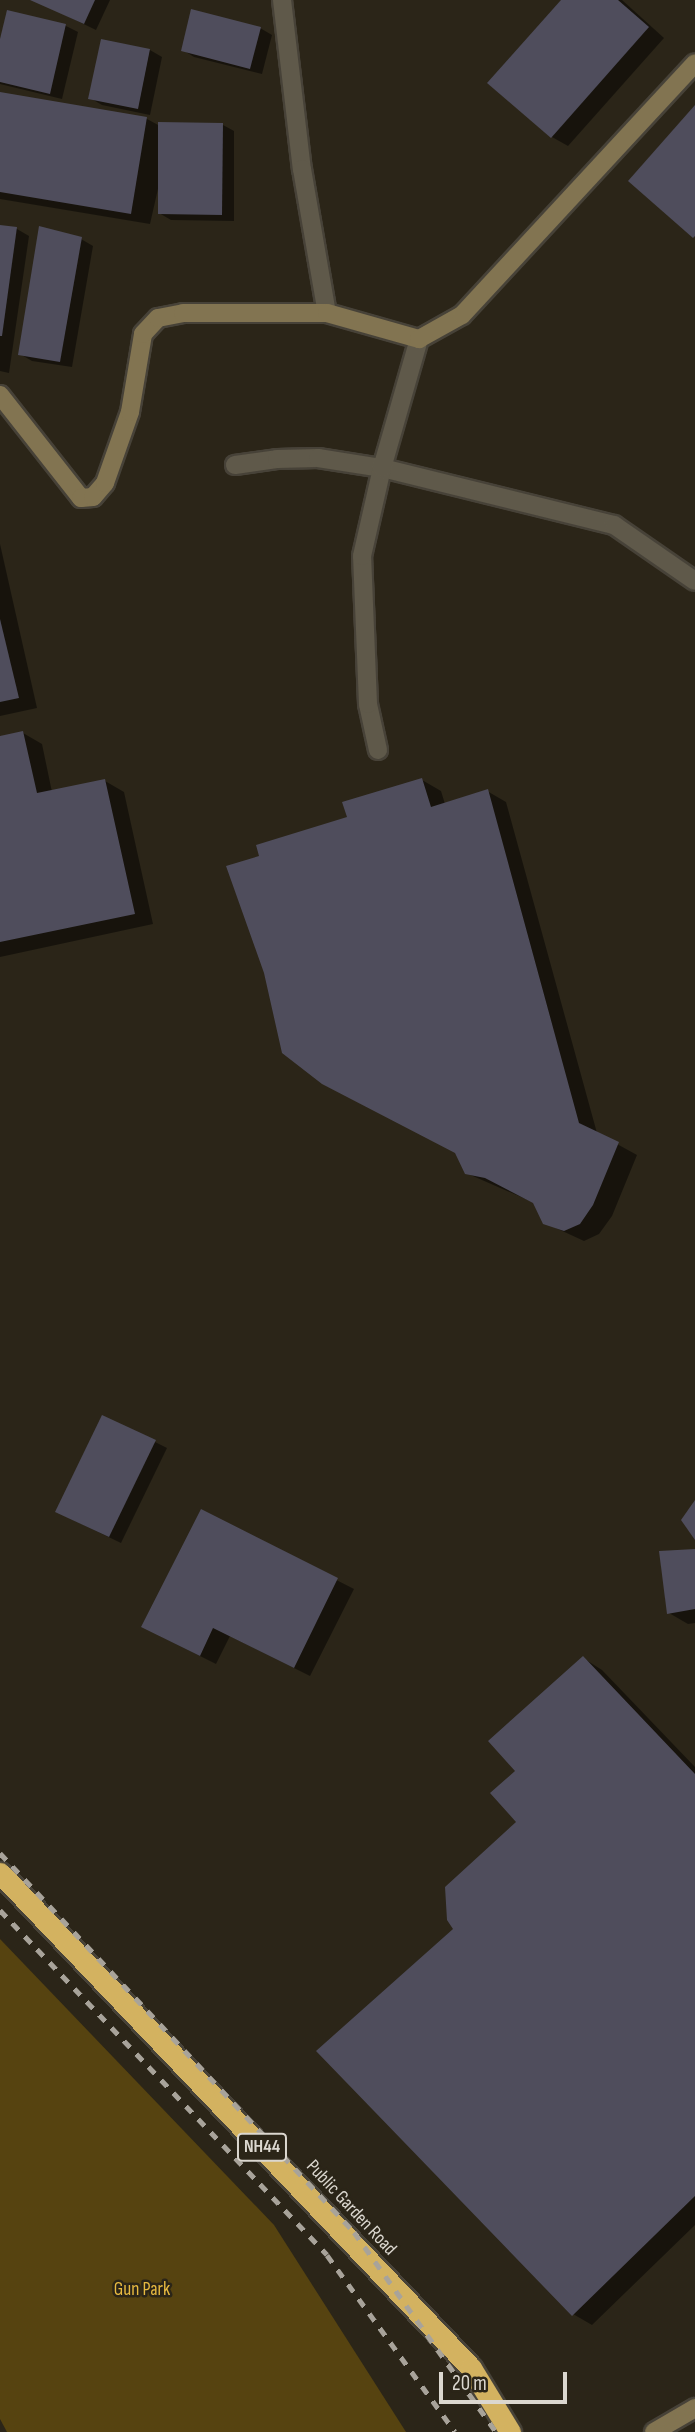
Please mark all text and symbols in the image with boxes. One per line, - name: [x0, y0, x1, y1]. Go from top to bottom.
- road number: NH44: [236, 2132, 288, 2162]
- street label: Public Garden Road: [301, 2156, 401, 2260]
- park label: Gun Park: [114, 2279, 170, 2301]
- scale bar: [443, 2358, 571, 2402]
- text: 20 m: [452, 2371, 487, 2396]

